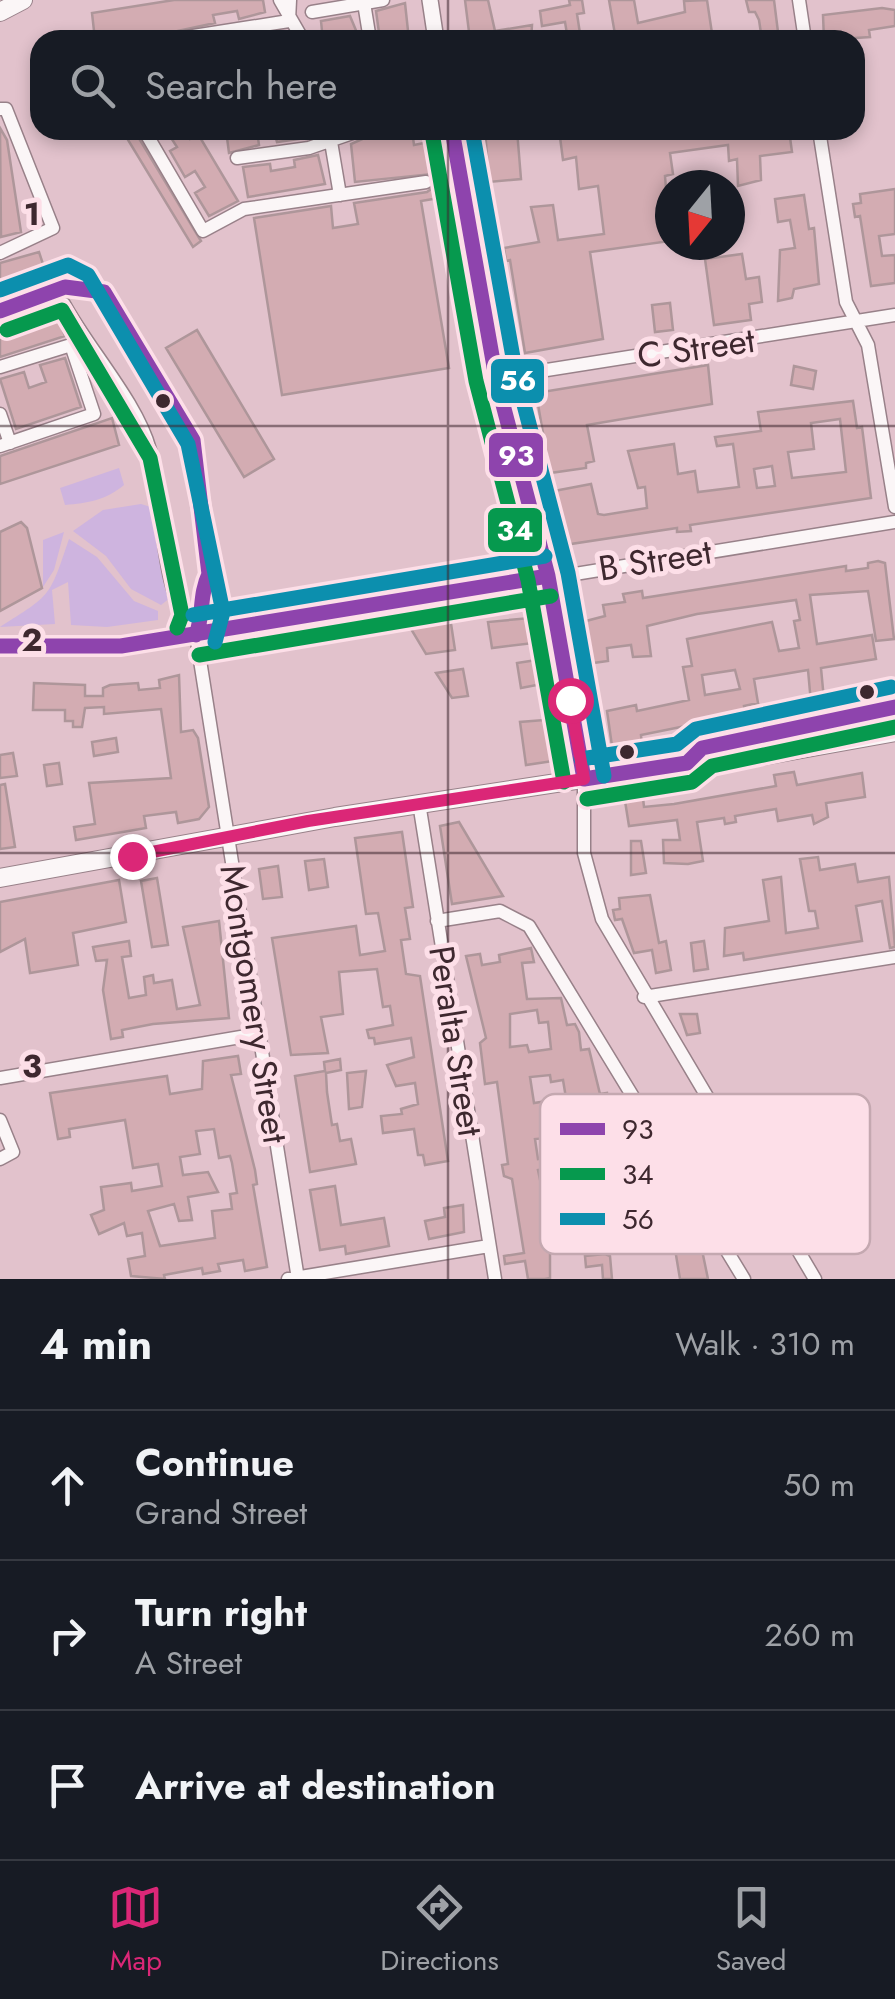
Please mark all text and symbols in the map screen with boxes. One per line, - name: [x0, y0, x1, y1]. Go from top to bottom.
- search box: [30, 30, 865, 140]
- icon: search: [65, 58, 120, 113]
- text: Search here: [145, 58, 337, 113]
- north arrow: [655, 170, 745, 260]
- text: 1: [24, 191, 40, 237]
- street label: C Street: [634, 315, 758, 381]
- line badge: 56: [489, 357, 546, 405]
- text: 56: [500, 360, 536, 401]
- unlabelled marker: [153, 391, 173, 411]
- line badge: 93: [487, 431, 545, 479]
- text: 93: [498, 435, 534, 476]
- line badge: 34: [486, 506, 544, 554]
- text: 34: [497, 510, 533, 551]
- street label: B Street: [595, 526, 716, 594]
- text: 2: [22, 617, 43, 663]
- route start: [548, 678, 594, 724]
- unlabelled marker: [857, 682, 877, 702]
- unlabelled marker: [617, 742, 637, 762]
- route end: [110, 834, 156, 880]
- street label: Montgomery Street: [207, 861, 301, 1147]
- street label: Peralta Street: [416, 942, 496, 1140]
- text: 3: [22, 1043, 42, 1089]
- legend: [540, 1094, 870, 1254]
- text: 93: [622, 1109, 653, 1150]
- text: 34: [622, 1154, 654, 1195]
- text: 56: [622, 1199, 654, 1240]
- text: 4 min: [40, 1314, 152, 1375]
- text: Walk · 310 m: [675, 1321, 855, 1367]
- text: Continue: [135, 1435, 294, 1490]
- icon: ahead: [40, 1458, 95, 1513]
- text: 50 m: [783, 1462, 855, 1508]
- text: Grand Street: [135, 1490, 307, 1536]
- text: Turn right: [135, 1585, 307, 1640]
- icon: right: [40, 1608, 95, 1663]
- text: 260 m: [765, 1612, 855, 1658]
- text: A Street: [135, 1640, 242, 1686]
- icon: arrive: [40, 1758, 95, 1813]
- text: Arrive at destination: [135, 1758, 496, 1813]
- tab: Map: [108, 1880, 163, 1981]
- tab: Directions: [380, 1880, 499, 1981]
- tab: Saved: [716, 1880, 787, 1981]

